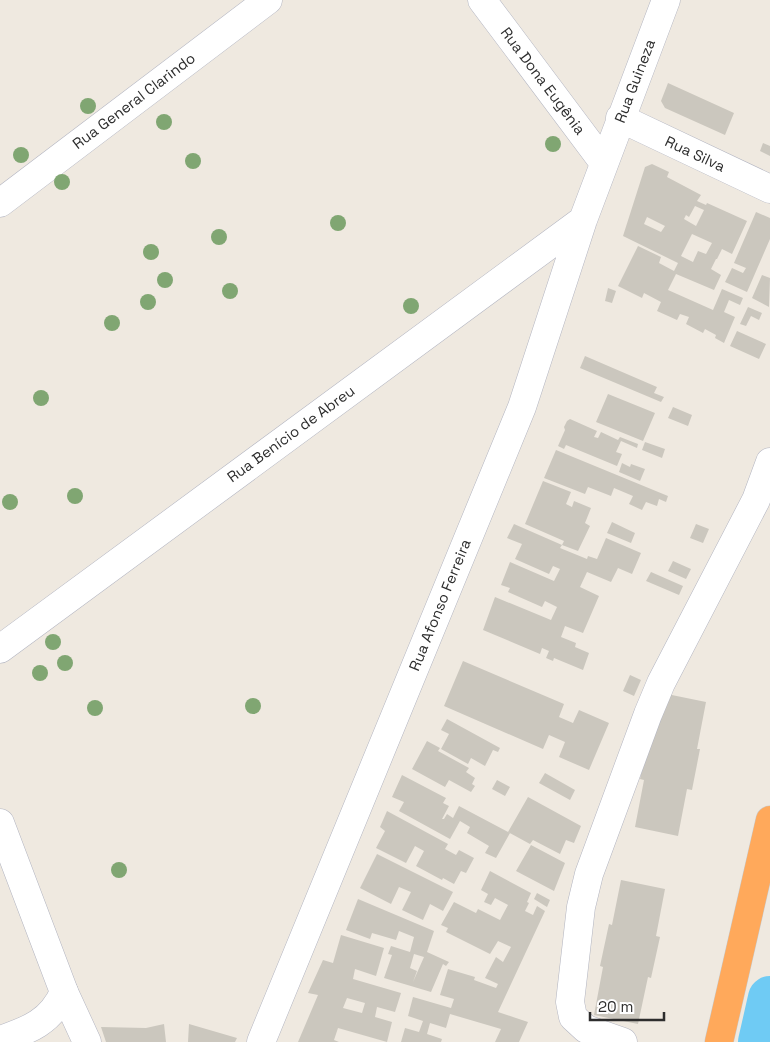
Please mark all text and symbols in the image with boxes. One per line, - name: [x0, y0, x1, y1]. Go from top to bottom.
- street label: Rua Dona Eugênia: [497, 23, 590, 138]
- street label: Rua Guineza: [610, 36, 659, 125]
- street label: Rua General Clarindo: [69, 48, 199, 153]
- street label: Rua Silva: [662, 131, 729, 176]
- street label: Rua Benício de Abreu: [223, 381, 358, 486]
- street label: Rua Afonso Ferreira: [404, 536, 475, 673]
- scale bar: [590, 990, 664, 1022]
- text: 20 m: [598, 997, 633, 1016]

